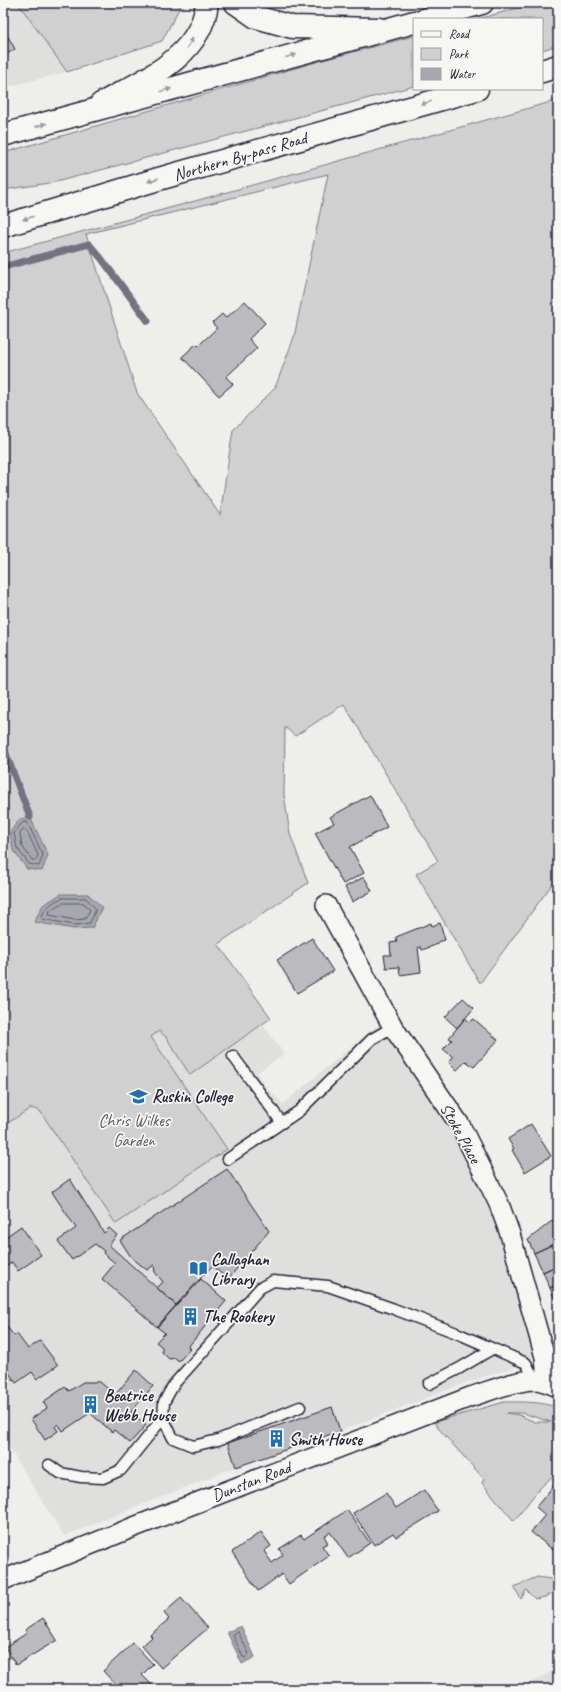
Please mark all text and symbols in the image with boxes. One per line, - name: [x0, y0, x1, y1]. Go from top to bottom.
- legend: [413, 18, 543, 90]
- text: Road: [449, 26, 471, 42]
- one-way arrow: [187, 37, 194, 49]
- text: Park: [449, 46, 470, 62]
- one-way arrow: [286, 53, 298, 59]
- text: Water: [449, 66, 477, 82]
- one-way arrow: [160, 87, 172, 93]
- one-way arrow: [420, 100, 432, 106]
- one-way arrow: [34, 121, 47, 127]
- street label: Northern By-pass Road: [171, 127, 311, 186]
- one-way arrow: [147, 177, 159, 183]
- one-way arrow: [22, 215, 34, 221]
- school or university icon: Ruskin College: [129, 1086, 149, 1106]
- place label: Ruskin College: [152, 1086, 234, 1107]
- street label: Stoke Place: [435, 1100, 486, 1168]
- park label: Chris Wilkes Garden: [99, 1110, 172, 1151]
- place label: Callaghan Library: [211, 1249, 270, 1290]
- library icon: Callaghan Library: [188, 1259, 208, 1279]
- building icon: The Rookery: [180, 1306, 200, 1326]
- place label: The Rookery: [203, 1306, 276, 1327]
- place label: Beatrice Webb House: [104, 1385, 177, 1426]
- building icon: Beatrice Webb House: [81, 1395, 101, 1415]
- building icon: Smith House: [266, 1429, 286, 1449]
- place label: Smith House: [289, 1429, 364, 1450]
- street label: Dunstan Road: [209, 1456, 297, 1506]

